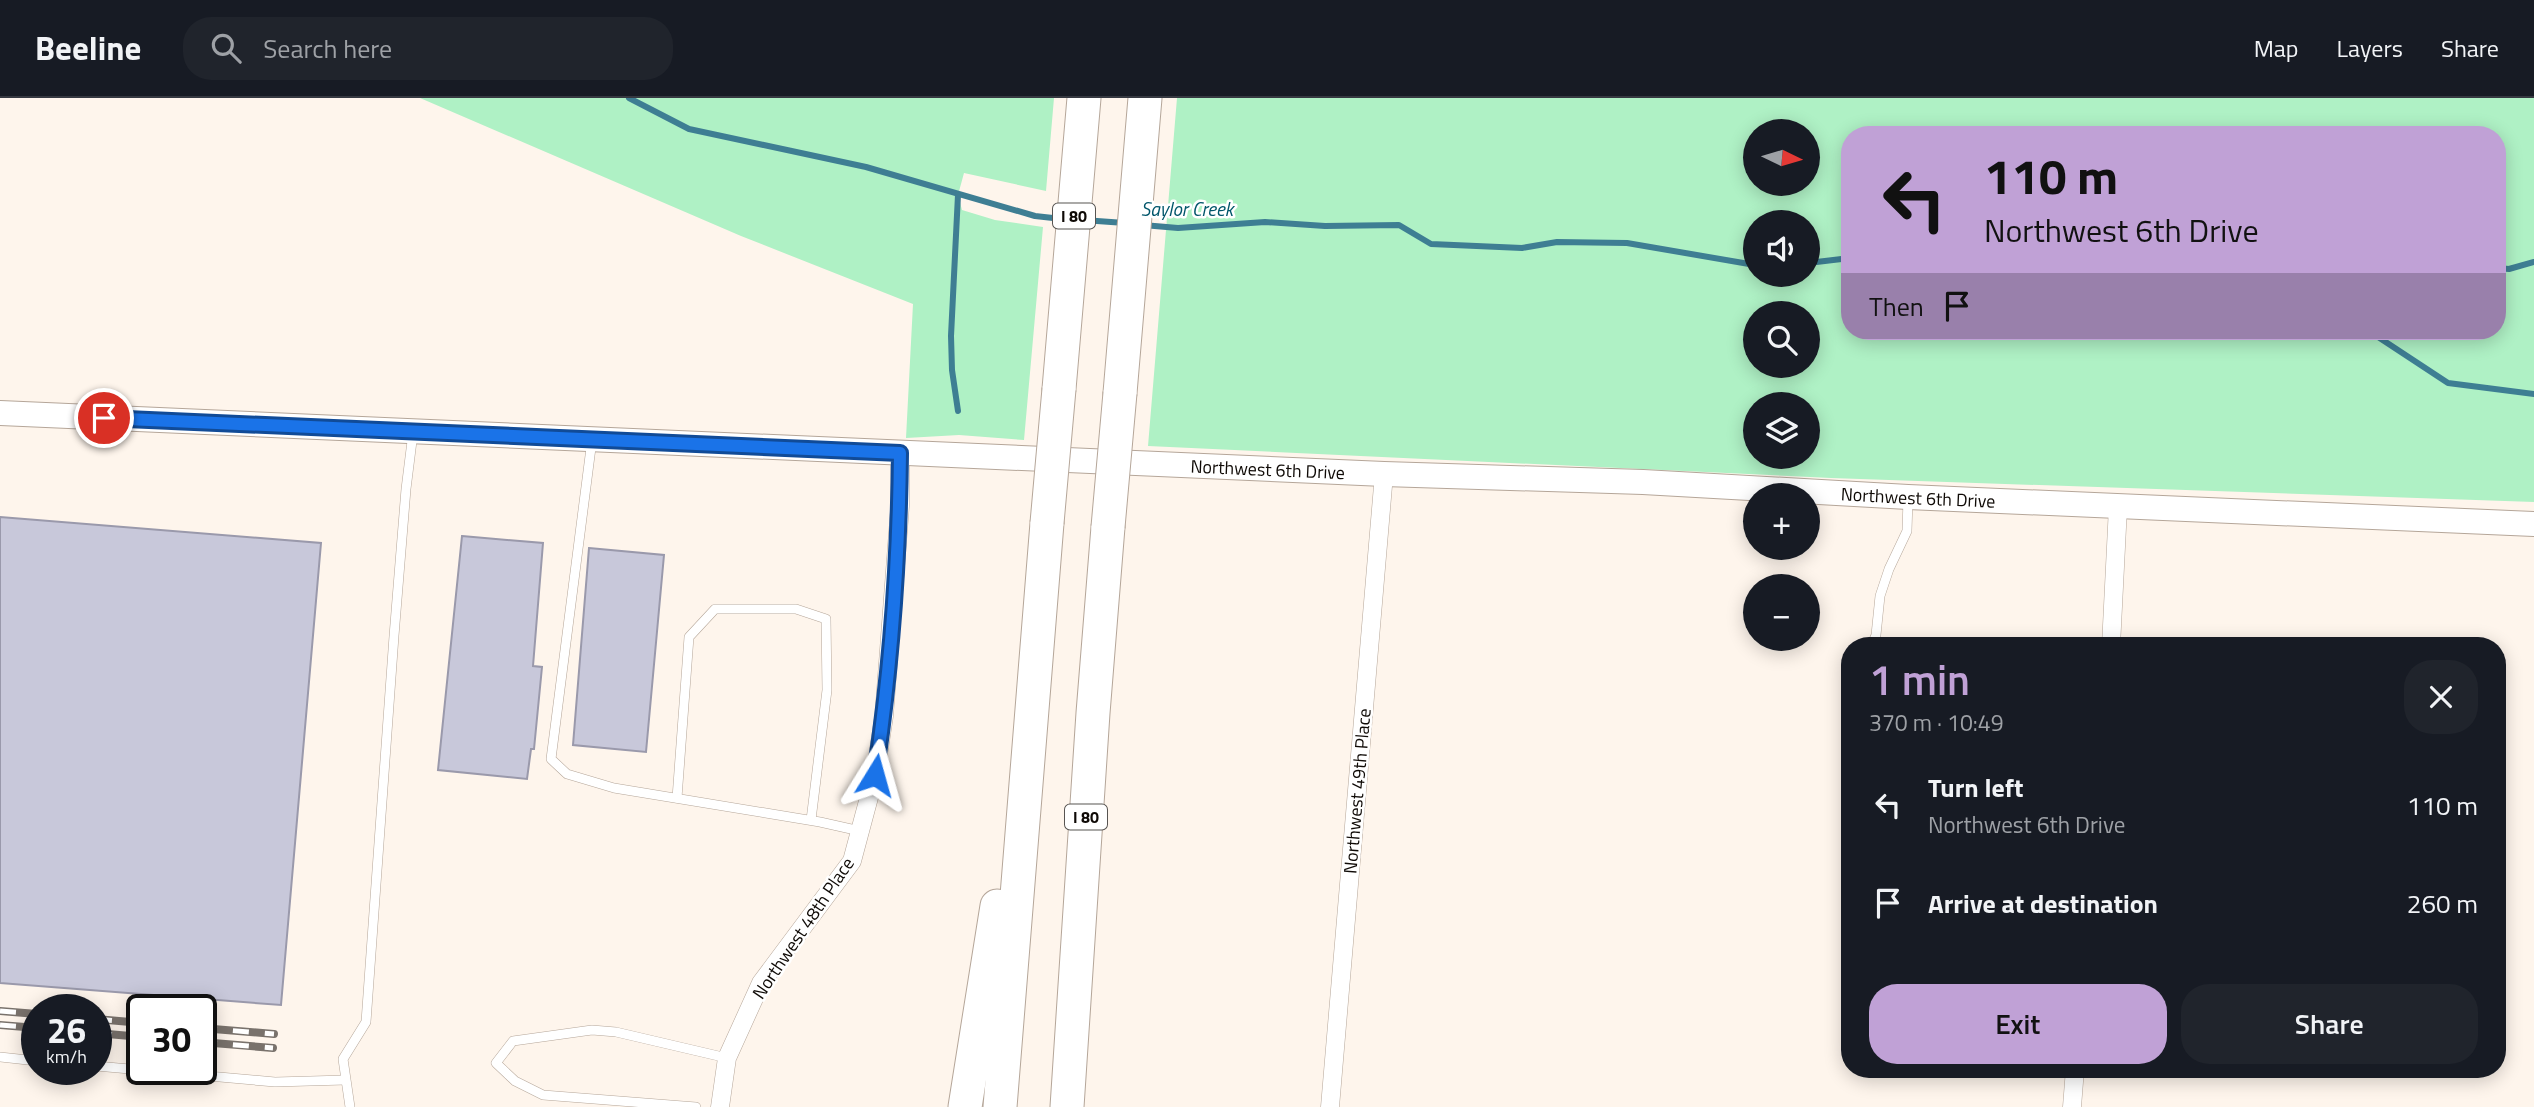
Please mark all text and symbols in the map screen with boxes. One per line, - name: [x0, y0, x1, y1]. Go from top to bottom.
- search box: [183, 17, 673, 80]
- text: Beeline: [35, 23, 141, 73]
- icon: search: [207, 29, 245, 67]
- text: Search here: [263, 29, 392, 68]
- text: Map: [2254, 30, 2299, 66]
- text: Layers: [2337, 30, 2403, 66]
- text: Share: [2441, 30, 2499, 66]
- north arrow: [1743, 119, 1820, 196]
- map controls: [1743, 119, 1820, 651]
- text: 110 m: [1984, 138, 2118, 213]
- icon: left: [1869, 154, 1960, 245]
- water label: Saylor Creek: [1141, 194, 1236, 223]
- road number: I 80: [1053, 204, 1095, 228]
- text: Northwest 6th Drive: [1984, 206, 2259, 254]
- button: sound: [1743, 210, 1820, 287]
- text: Then: [1869, 287, 1924, 326]
- icon: arrive: [1938, 287, 1976, 325]
- button: search: [1743, 301, 1820, 378]
- pin: [74, 388, 134, 448]
- button: layers: [1743, 392, 1820, 469]
- icon: arrive: [85, 399, 123, 437]
- street label: Northwest 6th Drive: [1190, 452, 1346, 486]
- street label: Northwest 6th Drive: [1840, 480, 1996, 514]
- button: +: [1743, 483, 1820, 560]
- button: −: [1743, 574, 1820, 651]
- text: 1 min: [1869, 647, 1970, 711]
- button: close: [2404, 660, 2478, 734]
- text: 370 m · 10:49: [1869, 705, 2004, 740]
- street label: Northwest 49th Place: [1336, 707, 1378, 875]
- position arrow: [838, 738, 912, 812]
- text: Turn left: [1928, 768, 2023, 807]
- icon: left: [1869, 786, 1907, 824]
- text: 110 m: [2407, 786, 2478, 825]
- road number: I 80: [1065, 804, 1107, 830]
- text: Northwest 6th Drive: [1928, 807, 2125, 842]
- street label: Northwest 48th Place: [745, 852, 861, 1004]
- icon: arrive: [1869, 884, 1907, 922]
- text: Arrive at destination: [1928, 884, 2158, 923]
- text: 260 m: [2407, 884, 2478, 923]
- button: Exit: [1869, 984, 2167, 1064]
- button: Share: [2181, 984, 2478, 1064]
- speed limit sign: 30: [126, 994, 217, 1085]
- text: 26: [47, 1003, 86, 1057]
- text: km/h: [46, 1043, 87, 1070]

